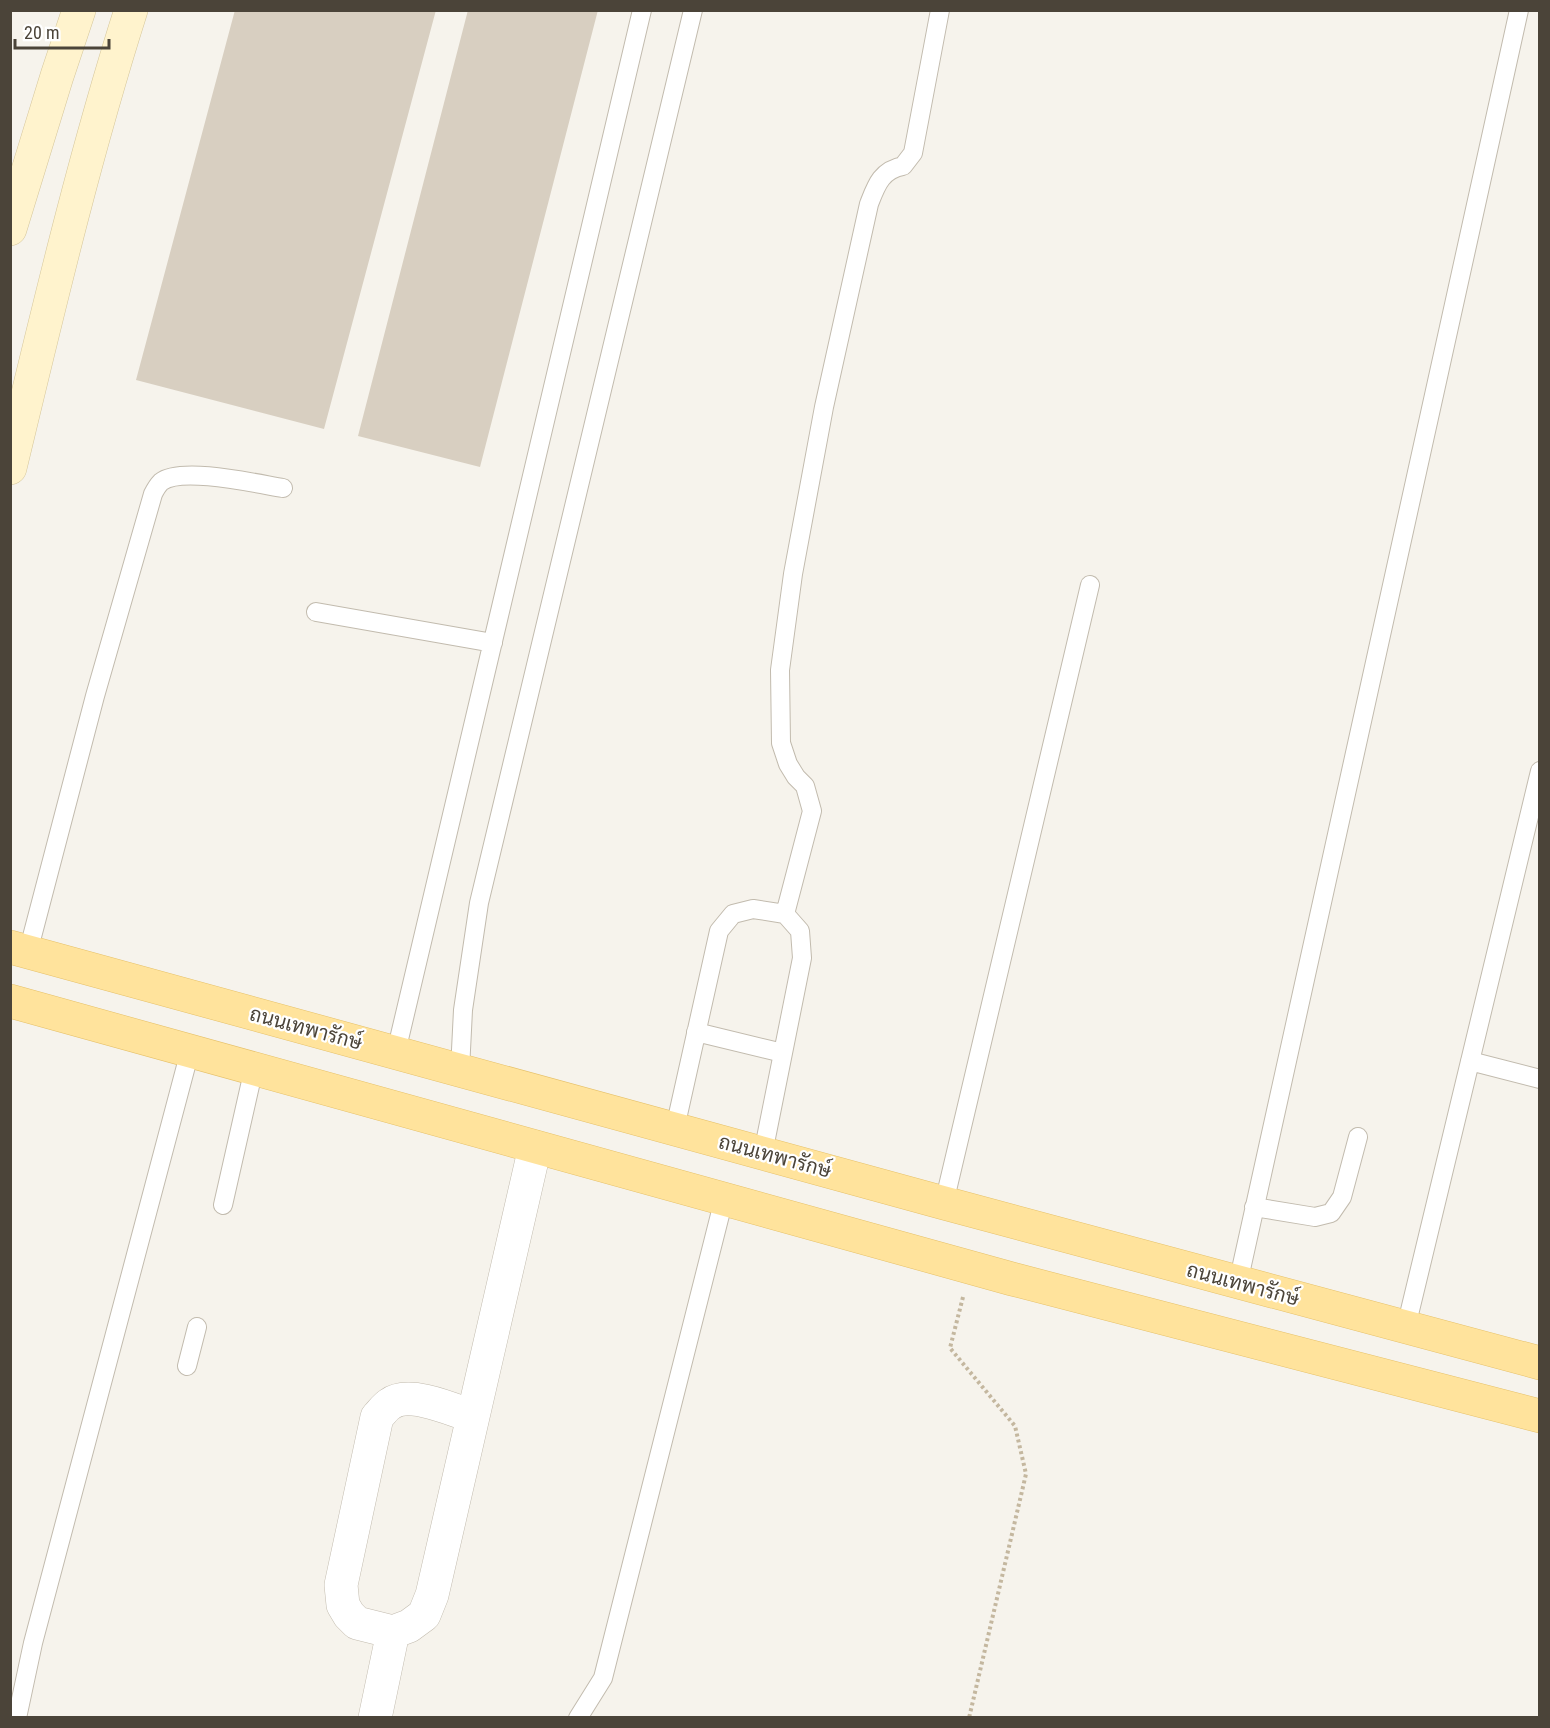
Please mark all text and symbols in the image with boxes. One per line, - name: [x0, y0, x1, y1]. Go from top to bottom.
- scale bar: [15, 12, 110, 50]
- text: 20 m: [24, 22, 59, 43]
- street label: ถนนเทพารักษ์: [247, 1000, 366, 1055]
- street label: ถนนเทพารักษ์: [716, 1128, 835, 1183]
- street label: ถนนเทพารักษ์: [1184, 1256, 1303, 1311]

